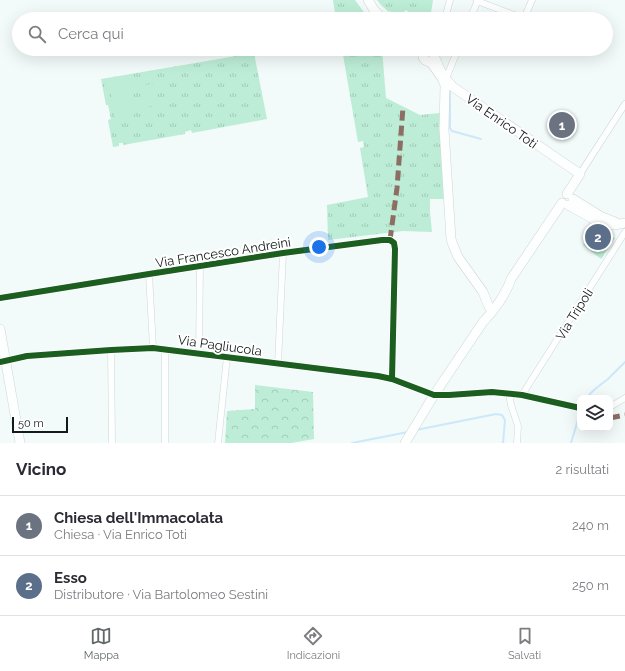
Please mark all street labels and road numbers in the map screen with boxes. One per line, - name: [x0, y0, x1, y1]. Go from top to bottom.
- street label: Via Enrico Toti: [463, 91, 540, 152]
- street label: Via Francesco Andreini: [154, 234, 292, 271]
- street label: Via Tripoli: [553, 286, 596, 343]
- street label: Via Pagliucola: [177, 332, 263, 359]

